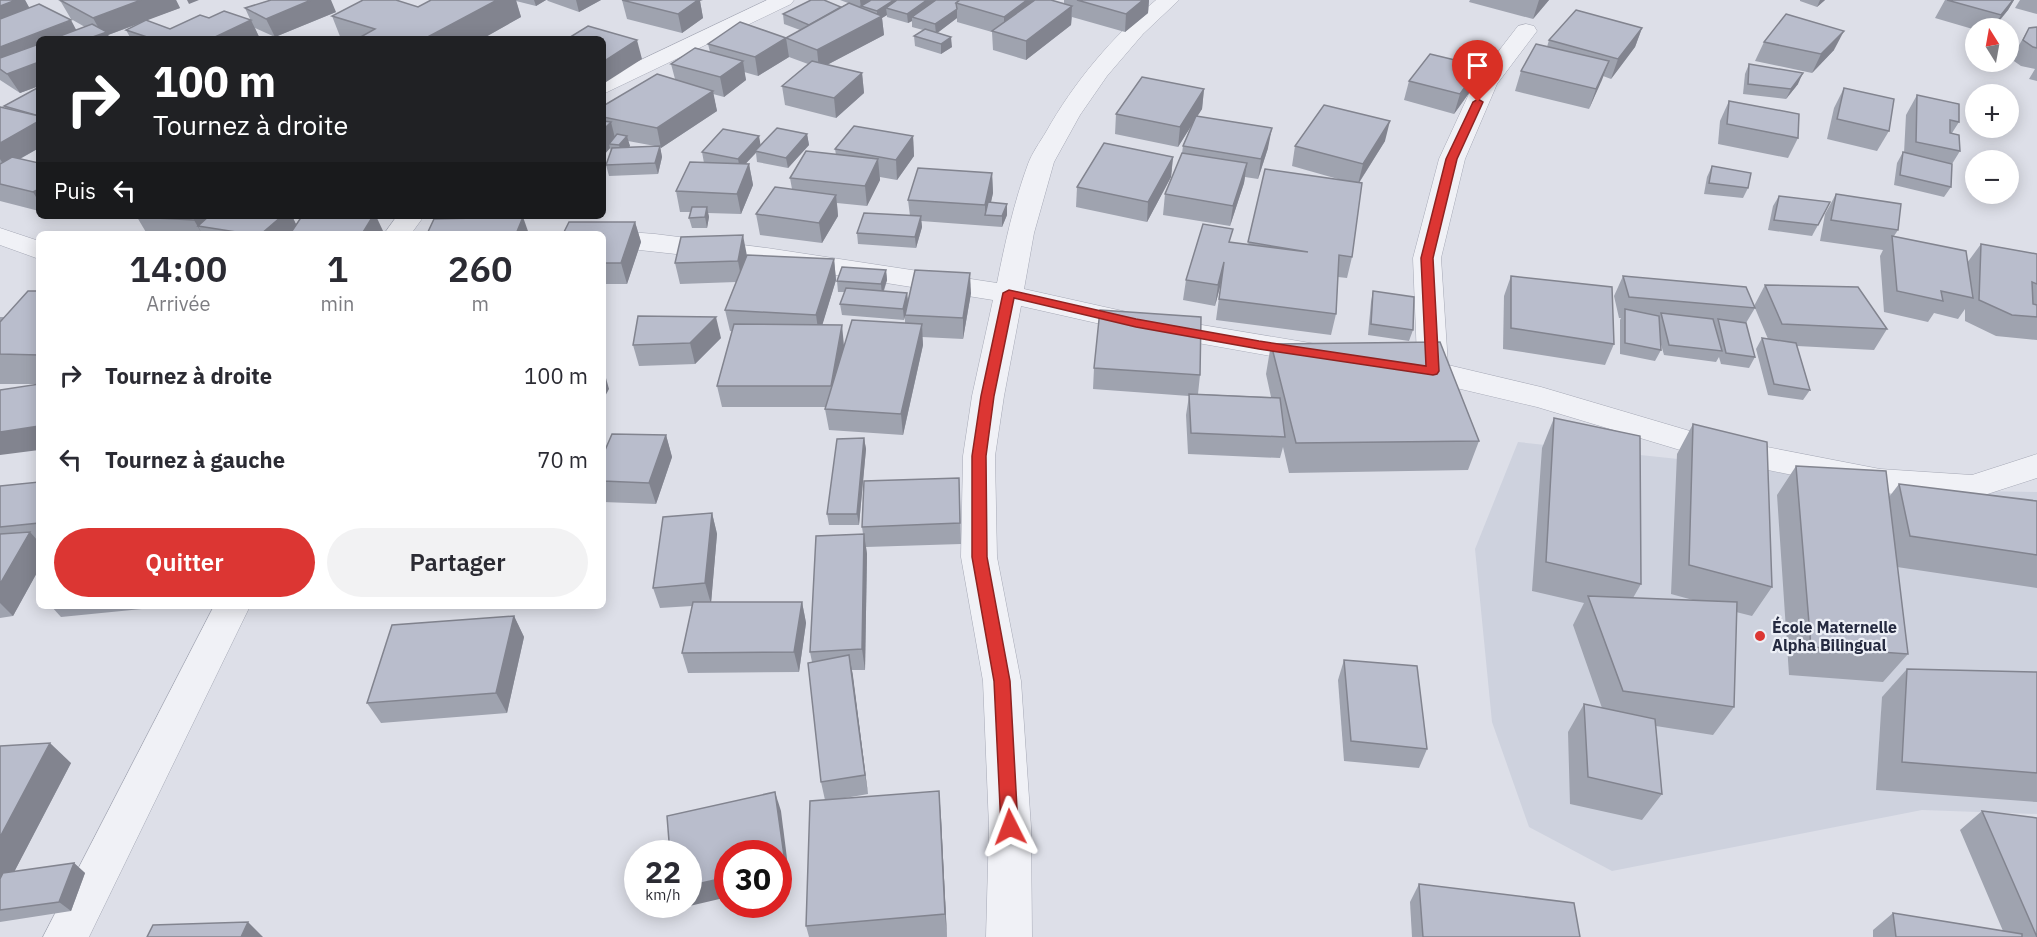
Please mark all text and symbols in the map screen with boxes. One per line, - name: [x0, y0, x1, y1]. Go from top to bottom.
- north arrow: [1965, 18, 2019, 72]
- map controls: [1965, 18, 2019, 204]
- pin: [1452, 40, 1503, 102]
- icon: arrive: [1461, 49, 1494, 82]
- text: 100 m: [153, 54, 276, 109]
- icon: right: [54, 60, 132, 138]
- button: +: [1965, 84, 2019, 138]
- text: Tournez à droite: [153, 107, 348, 142]
- button: −: [1965, 150, 2019, 204]
- icon: left: [108, 174, 141, 207]
- text: Puis: [54, 176, 96, 205]
- text: 14:00: [129, 245, 227, 292]
- text: 1: [327, 245, 348, 292]
- text: 260: [448, 245, 513, 292]
- text: Arrivée: [146, 290, 210, 317]
- text: min: [321, 290, 354, 317]
- text: m: [471, 290, 489, 317]
- icon: right: [54, 359, 87, 392]
- text: Tournez à droite: [105, 361, 272, 390]
- text: 100 m: [524, 361, 588, 390]
- icon: left: [54, 443, 87, 476]
- text: Tournez à gauche: [105, 445, 285, 474]
- text: 70 m: [537, 445, 588, 474]
- button: Quitter: [54, 528, 315, 597]
- button: Partager: [327, 528, 588, 597]
- place label: École Maternelle Alpha Bilingual: [1772, 616, 1897, 655]
- marker: École Maternelle Alpha Bilingual: [1753, 629, 1767, 643]
- position arrow: [978, 795, 1042, 859]
- speed limit sign: 30: [714, 840, 792, 918]
- text: 22: [645, 852, 681, 891]
- text: km/h: [645, 885, 681, 904]

